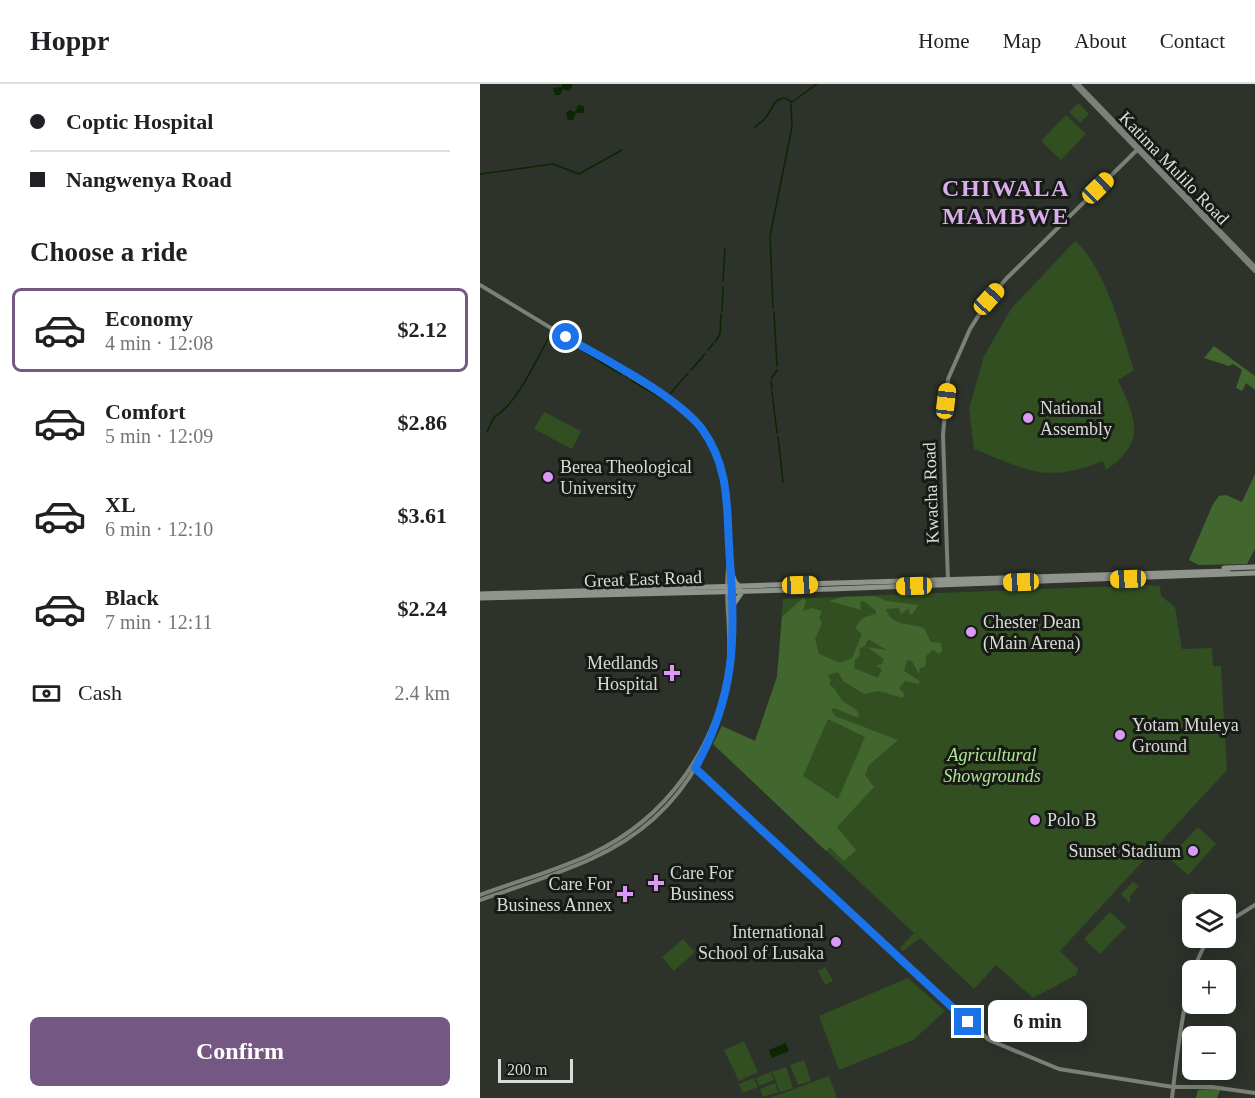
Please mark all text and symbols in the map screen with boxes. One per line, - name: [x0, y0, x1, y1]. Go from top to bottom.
- text: Hoppr: [30, 25, 109, 56]
- text: Home: [918, 29, 970, 53]
- text: Map: [1003, 29, 1041, 53]
- text: About: [1074, 29, 1127, 53]
- text: Contact: [1160, 29, 1225, 53]
- street label: Katima Mulilo Road: [1115, 107, 1233, 229]
- text: Coptic Hospital: [66, 109, 213, 134]
- text: Nangwenya Road: [66, 167, 232, 192]
- car: [1079, 169, 1117, 207]
- district label: CHIWALA MAMBWE: [942, 175, 1070, 229]
- text: Choose a ride: [30, 237, 188, 267]
- car: [970, 280, 1008, 318]
- icon: car: [33, 303, 87, 357]
- text: Economy: [105, 306, 193, 331]
- text: $2.12: [398, 317, 447, 342]
- route start: [552, 323, 579, 350]
- text: 4 min · 12:08: [105, 332, 213, 354]
- car: [935, 382, 957, 420]
- icon: car: [33, 396, 87, 450]
- place label: National Assembly: [1040, 398, 1112, 439]
- text: Comfort: [105, 399, 186, 424]
- text: $2.86: [398, 410, 447, 435]
- marker: National Assembly: [1021, 411, 1035, 425]
- text: 5 min · 12:09: [105, 425, 213, 447]
- street label: Kwacha Road: [919, 442, 943, 544]
- place label: Berea Theological University: [560, 457, 692, 498]
- marker: Berea Theological University: [541, 470, 555, 484]
- icon: car: [33, 489, 87, 543]
- text: XL: [105, 492, 136, 517]
- text: $3.61: [398, 503, 447, 528]
- text: 6 min · 12:10: [105, 518, 213, 540]
- street label: Great East Road: [584, 567, 702, 591]
- car: [1110, 569, 1146, 589]
- car: [1003, 572, 1039, 592]
- car: [782, 575, 818, 595]
- car: [896, 576, 932, 596]
- icon: car: [33, 582, 87, 636]
- text: Black: [105, 585, 159, 610]
- text: $2.24: [398, 596, 447, 621]
- text: 7 min · 12:11: [105, 611, 213, 633]
- place label: Chester Dean (Main Arena): [983, 612, 1080, 654]
- marker: Chester Dean (Main Arena): [964, 625, 978, 639]
- place label: Medlands Hospital: [587, 653, 658, 694]
- marker: Medlands Hospital: [663, 664, 681, 682]
- icon: cash: [30, 677, 63, 710]
- text: Cash: [78, 680, 122, 705]
- text: 2.4 km: [394, 682, 450, 704]
- place label: Yotam Muleya Ground: [1132, 715, 1239, 756]
- marker: Yotam Muleya Ground: [1113, 728, 1127, 742]
- park label: Agricultural Showgrounds: [943, 745, 1041, 786]
- place label: Polo B: [1047, 810, 1097, 830]
- marker: Polo B: [1028, 813, 1042, 827]
- place label: Sunset Stadium: [1068, 841, 1181, 861]
- marker: Sunset Stadium: [1186, 844, 1200, 858]
- place label: Care For Business: [670, 863, 734, 904]
- place label: Care For Business Annex: [496, 874, 612, 915]
- marker: Care For Business: [647, 874, 665, 892]
- marker: Care For Business Annex: [616, 885, 634, 903]
- map controls: [1182, 894, 1236, 1080]
- button: layers: [1182, 894, 1236, 948]
- place label: International School of Lusaka: [698, 922, 824, 963]
- marker: International School of Lusaka: [829, 935, 843, 949]
- button: +: [1182, 960, 1236, 1014]
- callout: 6 min: [989, 1001, 1088, 1043]
- route end: [954, 1008, 981, 1035]
- text: 6 min: [1013, 1010, 1062, 1032]
- button: Confirm: [30, 1017, 450, 1086]
- button: −: [1182, 1026, 1236, 1080]
- scale bar: [498, 1056, 573, 1084]
- text: 200 m: [507, 1061, 547, 1078]

